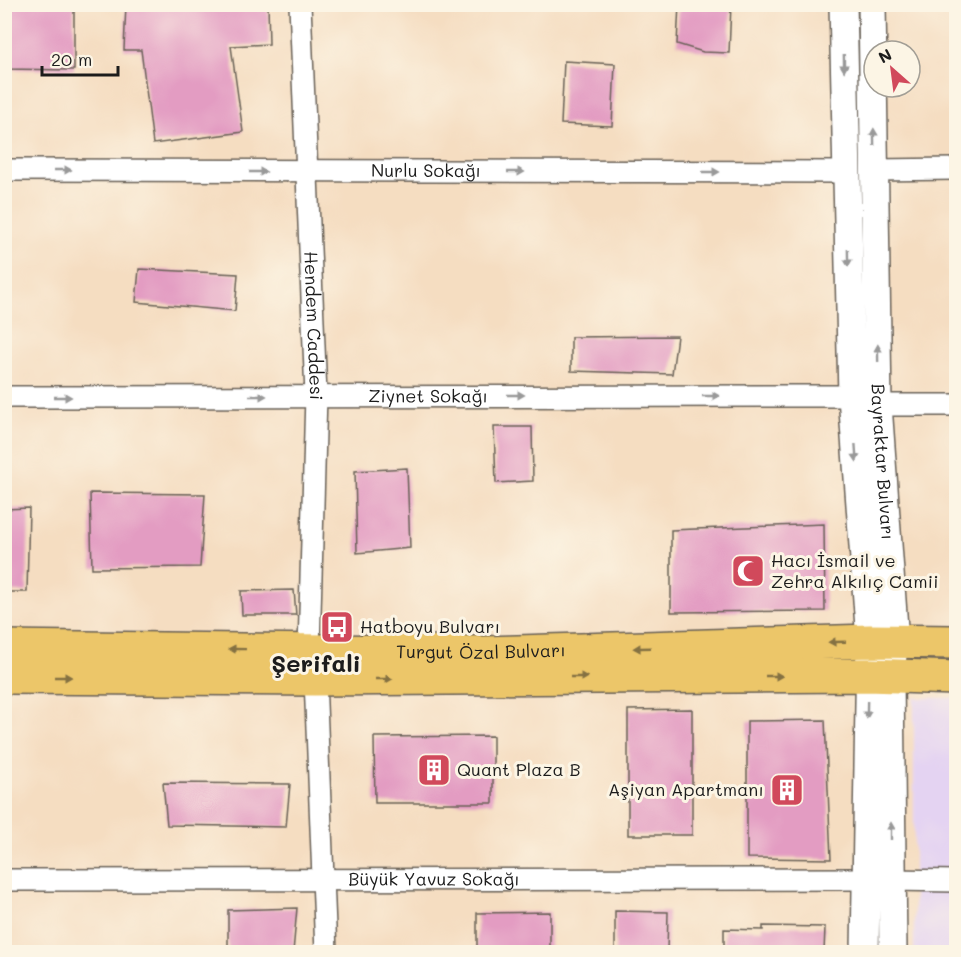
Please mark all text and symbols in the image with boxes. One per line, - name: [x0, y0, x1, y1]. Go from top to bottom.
- scale bar: [42, 39, 118, 77]
- north arrow: [862, 39, 922, 99]
- text: N: [874, 43, 895, 67]
- text: 20 m: [51, 47, 92, 71]
- one-way arrow: [839, 53, 849, 72]
- one-way arrow: [869, 128, 879, 147]
- street label: Nurlu Sokağı: [371, 158, 481, 182]
- one-way arrow: [53, 165, 72, 175]
- one-way arrow: [248, 167, 267, 177]
- one-way arrow: [506, 167, 525, 177]
- one-way arrow: [701, 167, 720, 177]
- one-way arrow: [844, 248, 853, 267]
- street label: Hendem Caddesi: [299, 251, 329, 401]
- one-way arrow: [874, 344, 883, 363]
- street label: Ziynet Sokağı: [368, 383, 488, 408]
- street label: Bayraktar Bulvarı: [867, 383, 901, 541]
- one-way arrow: [506, 390, 525, 400]
- one-way arrow: [248, 391, 267, 400]
- one-way arrow: [701, 391, 720, 401]
- one-way arrow: [53, 392, 72, 402]
- one-way arrow: [851, 443, 861, 462]
- place label: Hacı İsmail ve Zehra Alkılıç Camii: [771, 548, 939, 593]
- mosque icon: Hacı İsmail ve Zehra Alkılıç Camii: [730, 553, 766, 589]
- bus stop icon: Hatboyu Bulvarı: [319, 609, 355, 645]
- place label: Hatboyu Bulvarı: [360, 614, 500, 638]
- street label: Turgut Özal Bulvarı: [396, 637, 566, 664]
- one-way arrow: [827, 637, 846, 646]
- one-way arrow: [632, 643, 651, 652]
- one-way arrow: [227, 644, 246, 654]
- district label: Şerifali: [271, 647, 361, 678]
- one-way arrow: [764, 671, 783, 681]
- one-way arrow: [53, 672, 72, 682]
- one-way arrow: [569, 672, 588, 682]
- one-way arrow: [374, 674, 393, 684]
- one-way arrow: [862, 701, 872, 720]
- building icon: Quant Plaza B: [416, 752, 452, 788]
- place label: Quant Plaza B: [457, 757, 581, 781]
- building icon: Aşiyan Apartmanı: [769, 772, 805, 808]
- place label: Aşiyan Apartmanı: [608, 777, 764, 801]
- one-way arrow: [886, 822, 895, 841]
- street label: Büyük Yavuz Sokağı: [348, 866, 520, 891]

